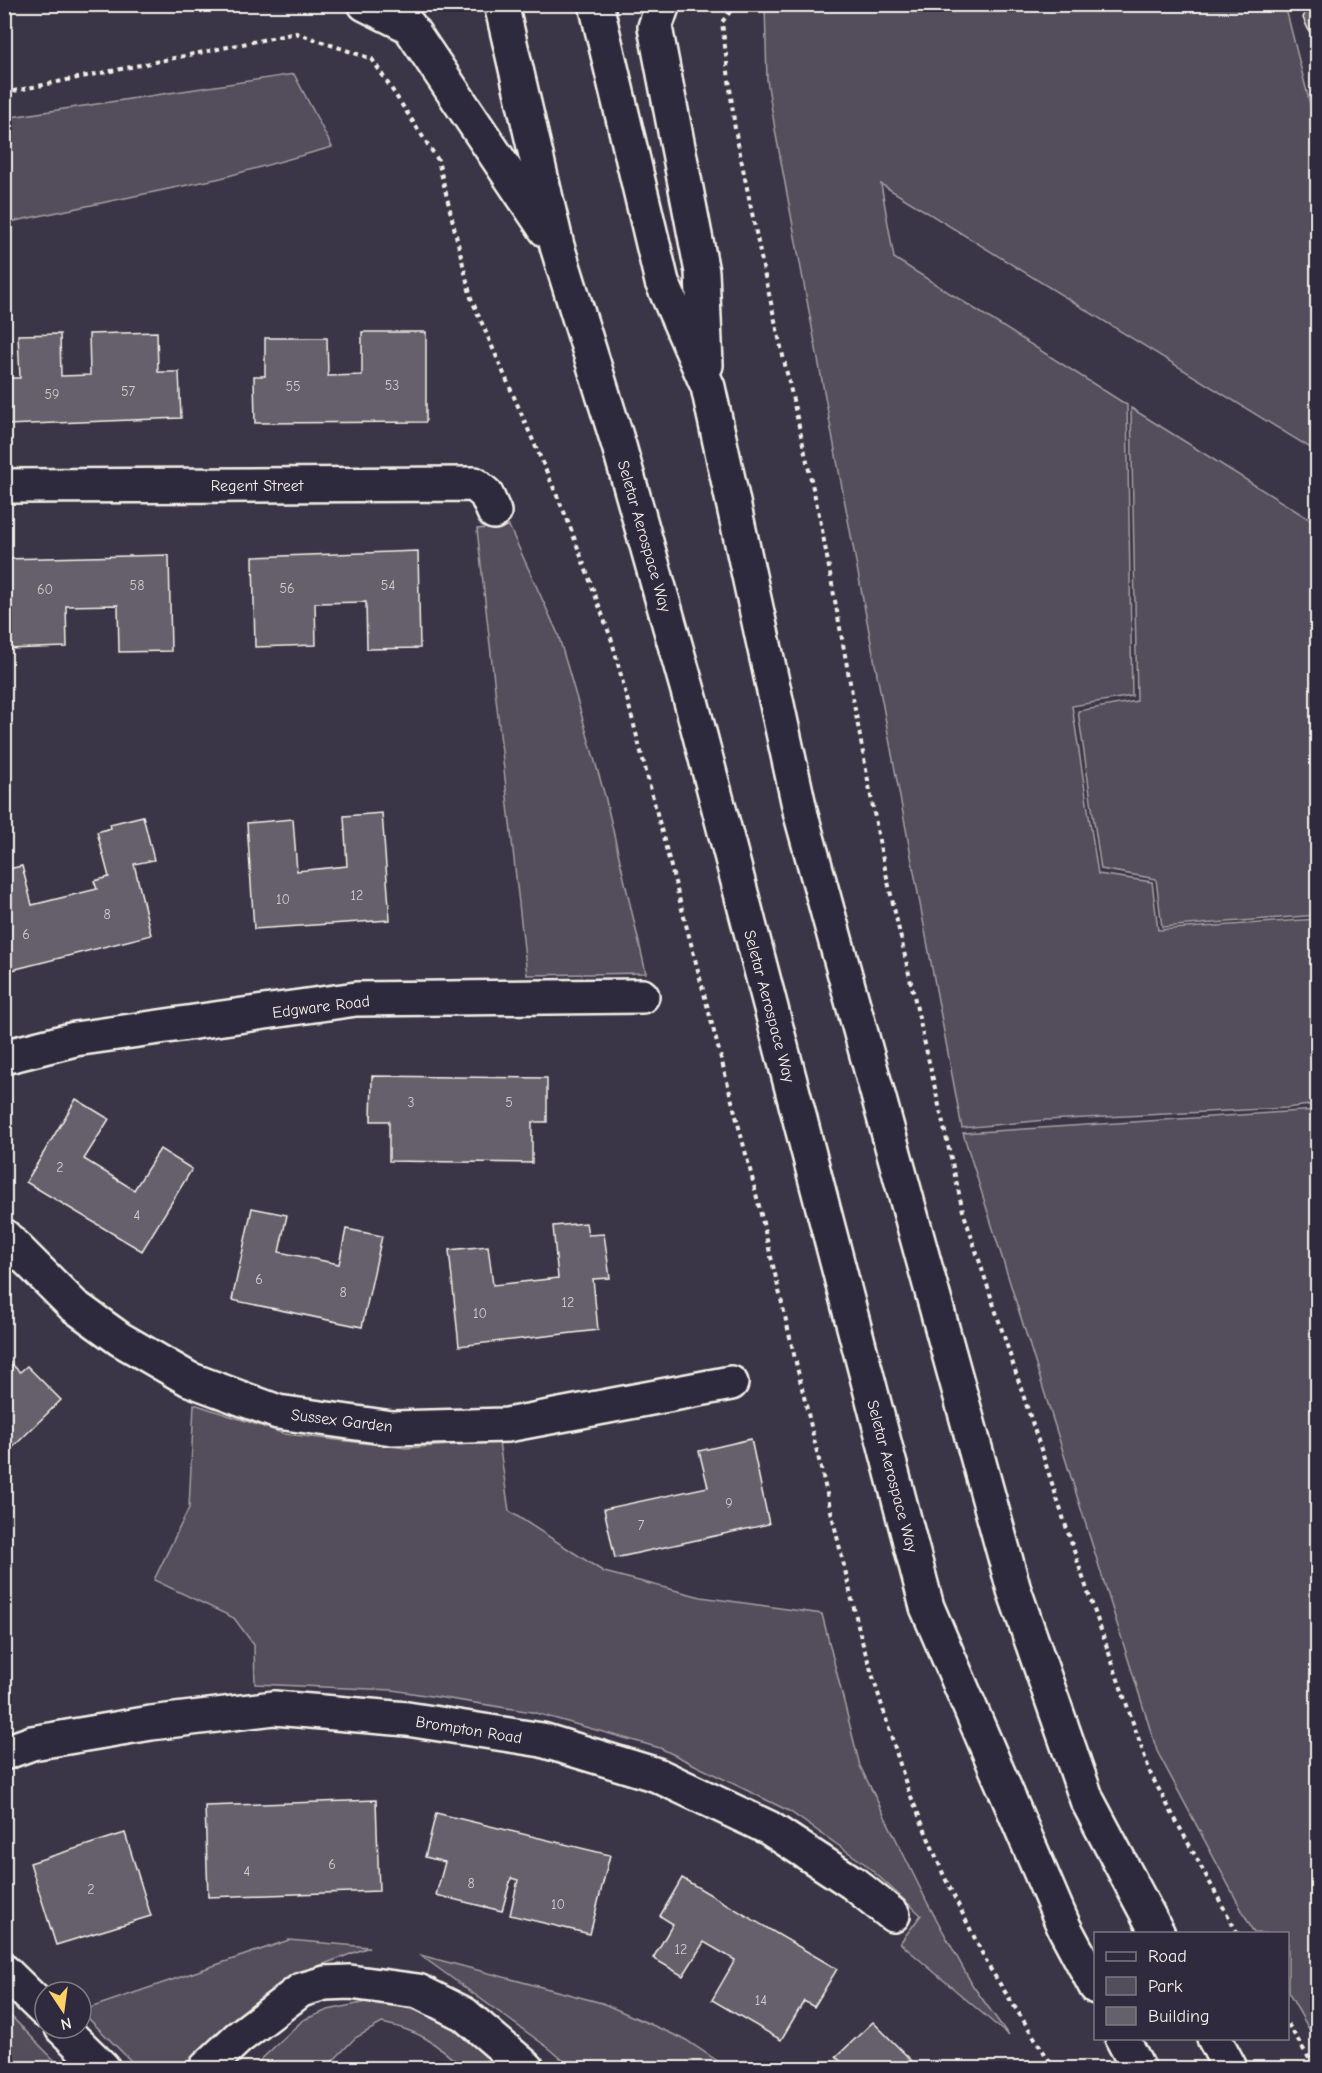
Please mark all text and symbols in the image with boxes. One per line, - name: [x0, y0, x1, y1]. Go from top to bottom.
- house number: 53: [385, 377, 399, 394]
- house number: 55: [285, 378, 301, 395]
- house number: 57: [121, 383, 135, 400]
- house number: 59: [44, 386, 60, 403]
- street label: Seletar Aerospace Way: [614, 458, 675, 615]
- street label: Regent Street: [211, 477, 304, 495]
- house number: 58: [130, 577, 144, 594]
- house number: 54: [381, 577, 395, 594]
- house number: 56: [279, 580, 295, 597]
- house number: 60: [37, 581, 53, 598]
- house number: 12: [351, 887, 363, 904]
- house number: 10: [276, 891, 290, 908]
- house number: 8: [103, 906, 111, 923]
- house number: 6: [22, 926, 30, 943]
- street label: Seletar Aerospace Way: [740, 928, 798, 1085]
- street label: Edgware Road: [271, 992, 371, 1022]
- house number: 3: [407, 1094, 415, 1111]
- house number: 5: [505, 1094, 513, 1111]
- house number: 2: [56, 1159, 64, 1176]
- house number: 4: [134, 1207, 141, 1224]
- house number: 6: [255, 1271, 263, 1288]
- house number: 8: [339, 1284, 347, 1301]
- house number: 12: [562, 1294, 574, 1311]
- house number: 10: [473, 1305, 487, 1322]
- street label: Seletar Aerospace Way: [863, 1398, 921, 1555]
- street label: Sussex Garden: [290, 1406, 394, 1436]
- house number: 9: [725, 1495, 733, 1512]
- house number: 7: [638, 1517, 645, 1534]
- street label: Brompton Road: [414, 1713, 523, 1747]
- house number: 6: [328, 1856, 336, 1873]
- house number: 4: [244, 1863, 251, 1880]
- house number: 8: [467, 1875, 475, 1892]
- house number: 2: [87, 1881, 95, 1898]
- house number: 10: [551, 1896, 565, 1913]
- legend: [1094, 1932, 1289, 2040]
- house number: 12: [675, 1941, 687, 1958]
- text: Road: [1148, 1946, 1187, 1967]
- text: Park: [1148, 1976, 1183, 1997]
- north arrow: [33, 1980, 93, 2040]
- house number: 14: [755, 1992, 767, 2009]
- text: Building: [1148, 2006, 1210, 2027]
- text: N: [59, 2014, 73, 2034]

